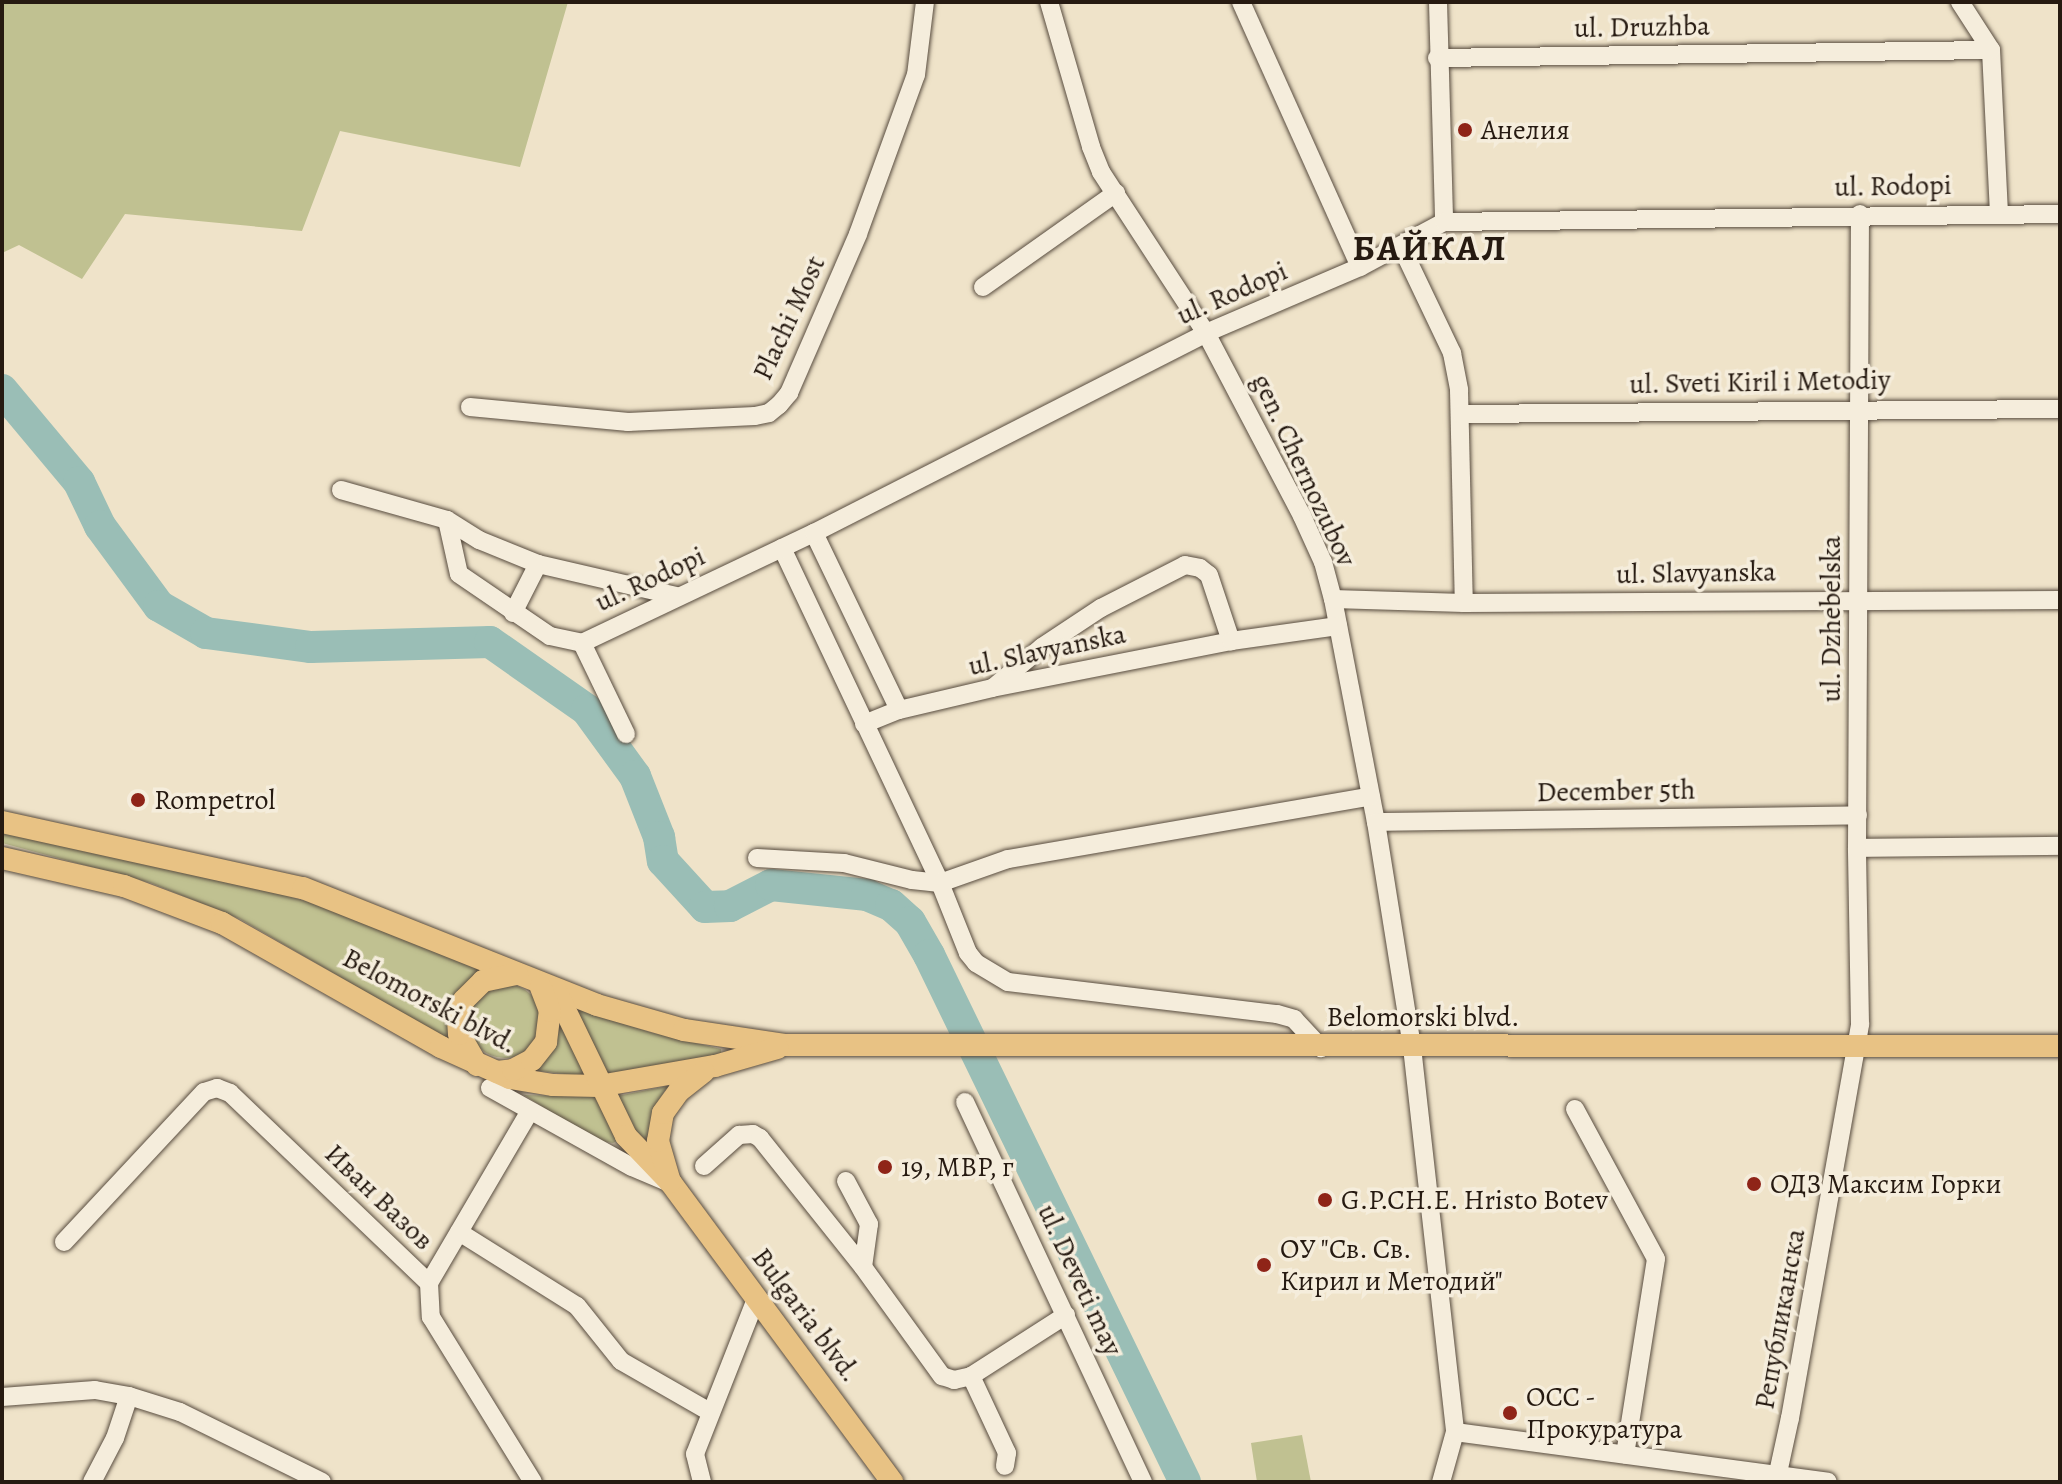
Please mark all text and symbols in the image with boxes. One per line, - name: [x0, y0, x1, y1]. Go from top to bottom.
- street label: ul. Druzhba: [1573, 9, 1711, 45]
- place label: Анелия: [1481, 113, 1570, 147]
- marker: Анелия: [1456, 121, 1474, 139]
- street label: ul. Rodopi: [1834, 168, 1952, 204]
- district label: БАЙКАЛ: [1352, 226, 1508, 270]
- street label: Plachi Most: [746, 251, 832, 385]
- street label: ul. Rodopi: [1171, 254, 1293, 332]
- street label: ul. Sveti Kiril i Metodiy: [1629, 363, 1891, 401]
- street label: gen. Chernozubov: [1245, 368, 1363, 572]
- street label: ul. Dzhebelska: [1814, 535, 1848, 703]
- street label: ul. Rodopi: [589, 539, 711, 619]
- street label: ul. Slavyanska: [1615, 555, 1777, 591]
- street label: ul. Slavyanska: [965, 617, 1129, 683]
- street label: December 5th: [1536, 773, 1696, 809]
- place label: Rompetrol: [154, 783, 275, 817]
- marker: Rompetrol: [129, 791, 147, 809]
- street label: Belomorski blvd.: [337, 941, 523, 1061]
- street label: Belomorski blvd.: [1327, 1000, 1519, 1034]
- street label: Иван Вазов: [318, 1137, 440, 1257]
- place label: 19, МВР, г: [901, 1150, 1015, 1184]
- marker: 19, МВР, г: [876, 1158, 894, 1176]
- place label: ОДЗ Максим Горки: [1770, 1167, 2002, 1201]
- marker: ОДЗ Максим Горки: [1745, 1175, 1763, 1193]
- place label: G.P.CH.E. Hristo Botev: [1341, 1183, 1608, 1217]
- marker: G.P.CH.E. Hristo Botev: [1316, 1191, 1334, 1209]
- street label: ul. Deveti may: [1030, 1199, 1130, 1361]
- street label: Републиканска: [1748, 1226, 1812, 1412]
- place label: ОУ "Св. Св. Кирил и Методий": [1280, 1232, 1503, 1298]
- street label: Bulgaria blvd.: [745, 1241, 867, 1389]
- marker: ОУ "Св. Св. Кирил и Методий": [1255, 1256, 1273, 1274]
- place label: ОСС - Прокуратура: [1526, 1380, 1682, 1446]
- marker: ОСС - Прокуратура: [1501, 1404, 1519, 1422]

